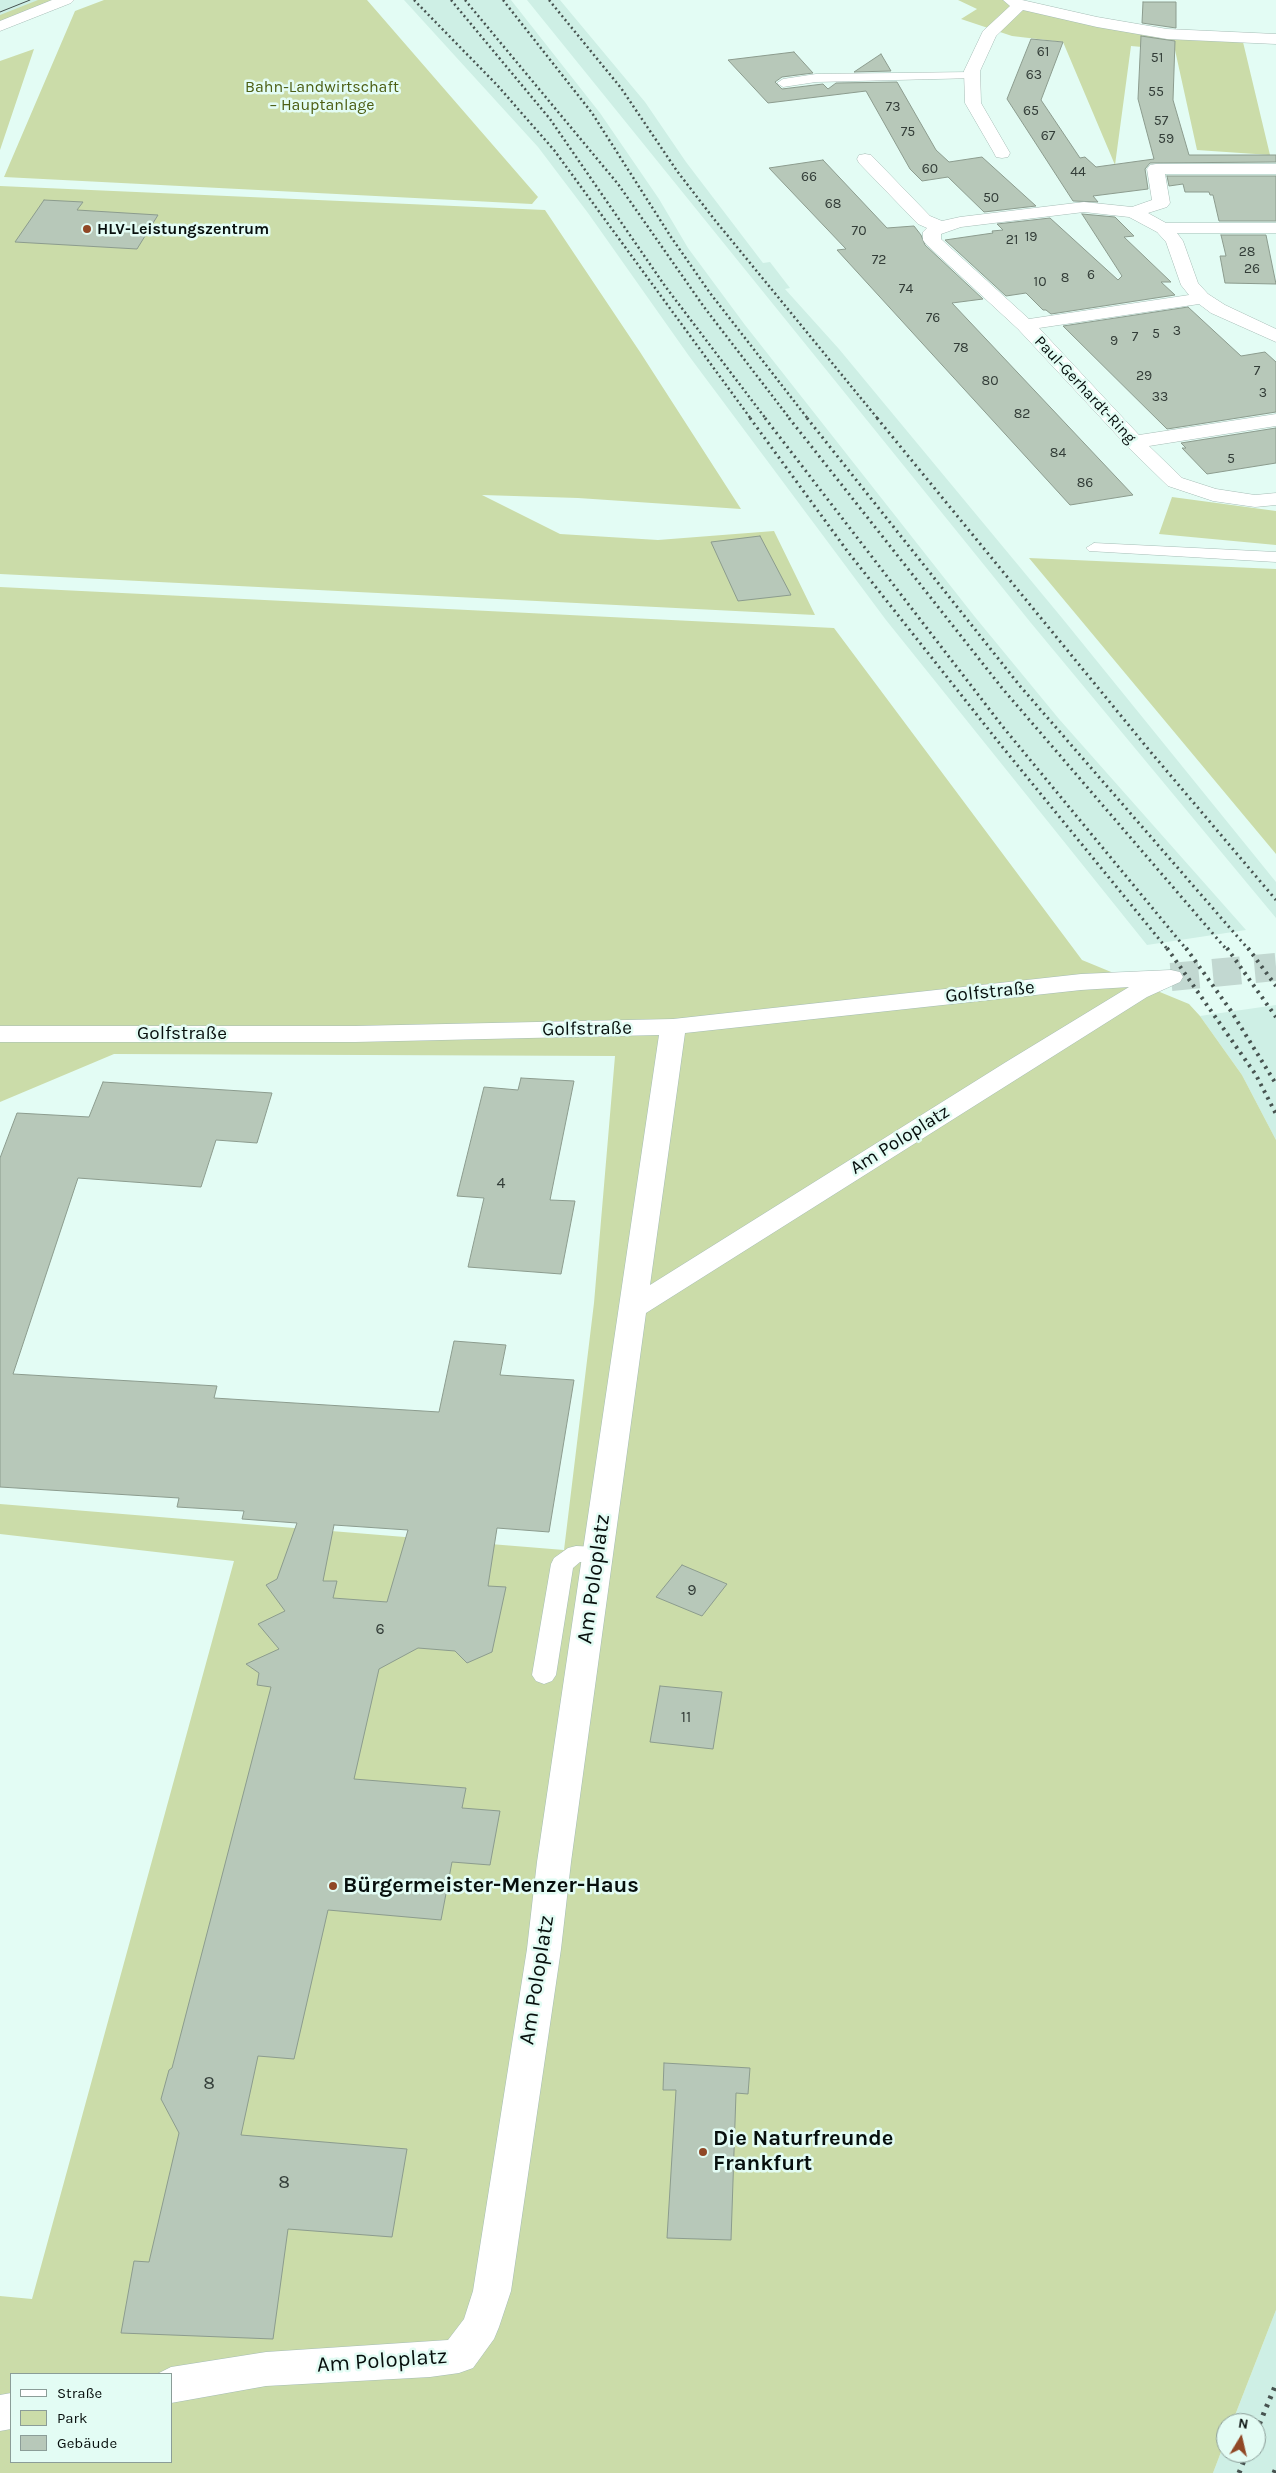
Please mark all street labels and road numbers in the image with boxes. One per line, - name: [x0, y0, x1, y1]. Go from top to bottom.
- street label: Paul-Gerhardt-Ring: [1030, 332, 1140, 448]
- street label: Golfstraße: [944, 976, 1036, 1008]
- street label: Golfstraße: [542, 1017, 632, 1041]
- street label: Golfstraße: [137, 1023, 227, 1045]
- street label: Am Poloplatz: [846, 1100, 954, 1180]
- street label: Am Poloplatz: [572, 1512, 616, 1646]
- street label: Am Poloplatz: [514, 1913, 560, 2047]
- street label: Am Poloplatz: [316, 2343, 448, 2379]

